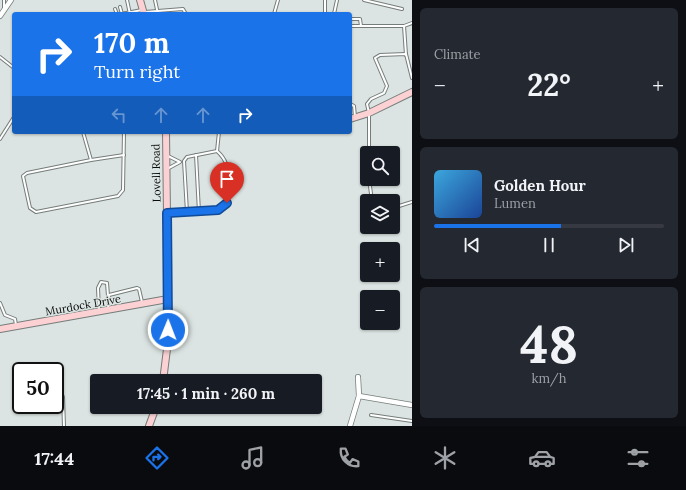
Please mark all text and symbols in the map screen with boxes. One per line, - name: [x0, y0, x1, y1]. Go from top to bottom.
- text: 170 m: [94, 25, 169, 61]
- icon: right: [28, 28, 80, 80]
- text: Climate: [434, 46, 481, 63]
- text: Turn right: [94, 60, 180, 83]
- text: 22°: [527, 66, 571, 104]
- text: −: [434, 71, 446, 99]
- text: +: [652, 71, 664, 99]
- icon: left: [108, 104, 130, 126]
- icon: ahead: [150, 104, 172, 126]
- icon: ahead: [192, 104, 214, 126]
- icon: right: [234, 104, 256, 126]
- street label: Lovell Road: [148, 143, 164, 202]
- map controls: [360, 146, 400, 330]
- button: search: [360, 146, 400, 186]
- pin: [210, 162, 244, 203]
- icon: arrive: [216, 168, 238, 190]
- text: Golden Hour: [494, 176, 586, 195]
- button: layers: [360, 194, 400, 234]
- text: Lumen: [494, 195, 536, 212]
- icon: previous: [461, 234, 483, 256]
- icon: pause: [538, 234, 560, 256]
- icon: next: [615, 234, 637, 256]
- button: +: [360, 242, 400, 282]
- button: −: [360, 290, 400, 330]
- street label: Murdock Drive: [44, 291, 122, 319]
- position arrow: [147, 309, 189, 351]
- text: 48: [520, 311, 578, 377]
- speed limit sign: 50: [12, 362, 64, 414]
- text: km/h: [531, 370, 567, 387]
- text: 17:45 · 1 min · 260 m: [137, 384, 275, 403]
- icon: directions: [143, 444, 171, 472]
- icon: music: [239, 444, 267, 472]
- icon: phone: [335, 444, 363, 472]
- icon: climate: [431, 444, 459, 472]
- icon: car: [528, 444, 556, 472]
- icon: filters: [624, 444, 652, 472]
- text: 17:44: [34, 447, 74, 470]

